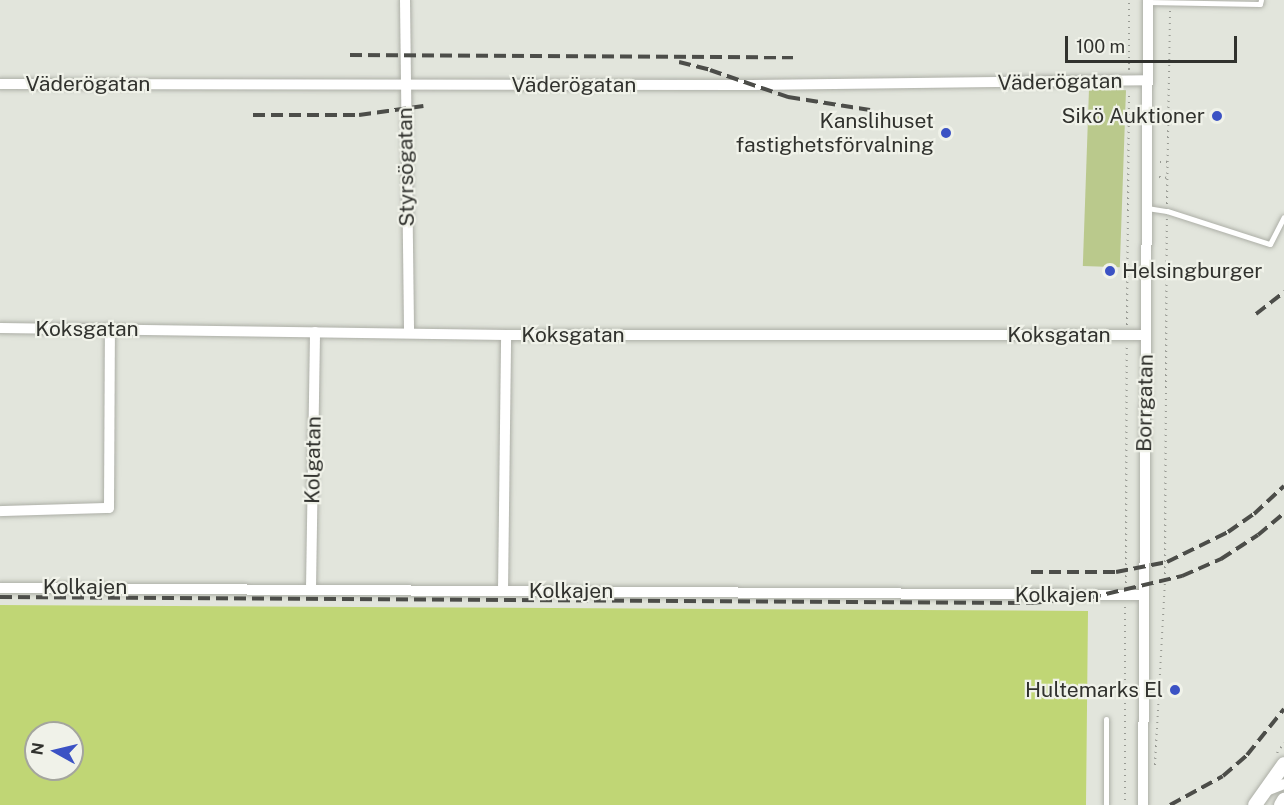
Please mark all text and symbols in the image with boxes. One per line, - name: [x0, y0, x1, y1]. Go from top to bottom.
- scale bar: [1068, 24, 1240, 62]
- text: 100 m: [1076, 36, 1125, 57]
- street label: Väderögatan: [997, 68, 1123, 96]
- street label: Väderögatan: [26, 71, 150, 97]
- street label: Väderögatan: [512, 72, 636, 98]
- place label: Sikö Auktioner: [1061, 103, 1205, 129]
- street label: Styrsögatan: [392, 107, 420, 227]
- place label: Kanslihuset fastighetsförvalning: [736, 108, 934, 158]
- marker: Sikö Auktioner: [1210, 109, 1224, 123]
- marker: Kanslihuset fastighetsförvalning: [939, 126, 953, 140]
- place label: Helsingburger: [1122, 258, 1263, 284]
- marker: Helsingburger: [1103, 264, 1117, 278]
- street label: Koksgatan: [35, 316, 139, 342]
- street label: Koksgatan: [521, 322, 625, 348]
- street label: Koksgatan: [1007, 322, 1111, 348]
- street label: Borrgatan: [1132, 354, 1158, 452]
- street label: Kolgatan: [300, 416, 326, 504]
- street label: Kolkajen: [43, 574, 127, 600]
- street label: Kolkajen: [529, 578, 613, 604]
- street label: Kolkajen: [1015, 582, 1099, 608]
- place label: Hultemarks El: [1025, 677, 1163, 703]
- marker: Hultemarks El: [1168, 683, 1182, 697]
- north arrow: [24, 721, 84, 781]
- text: N: [27, 741, 48, 756]

